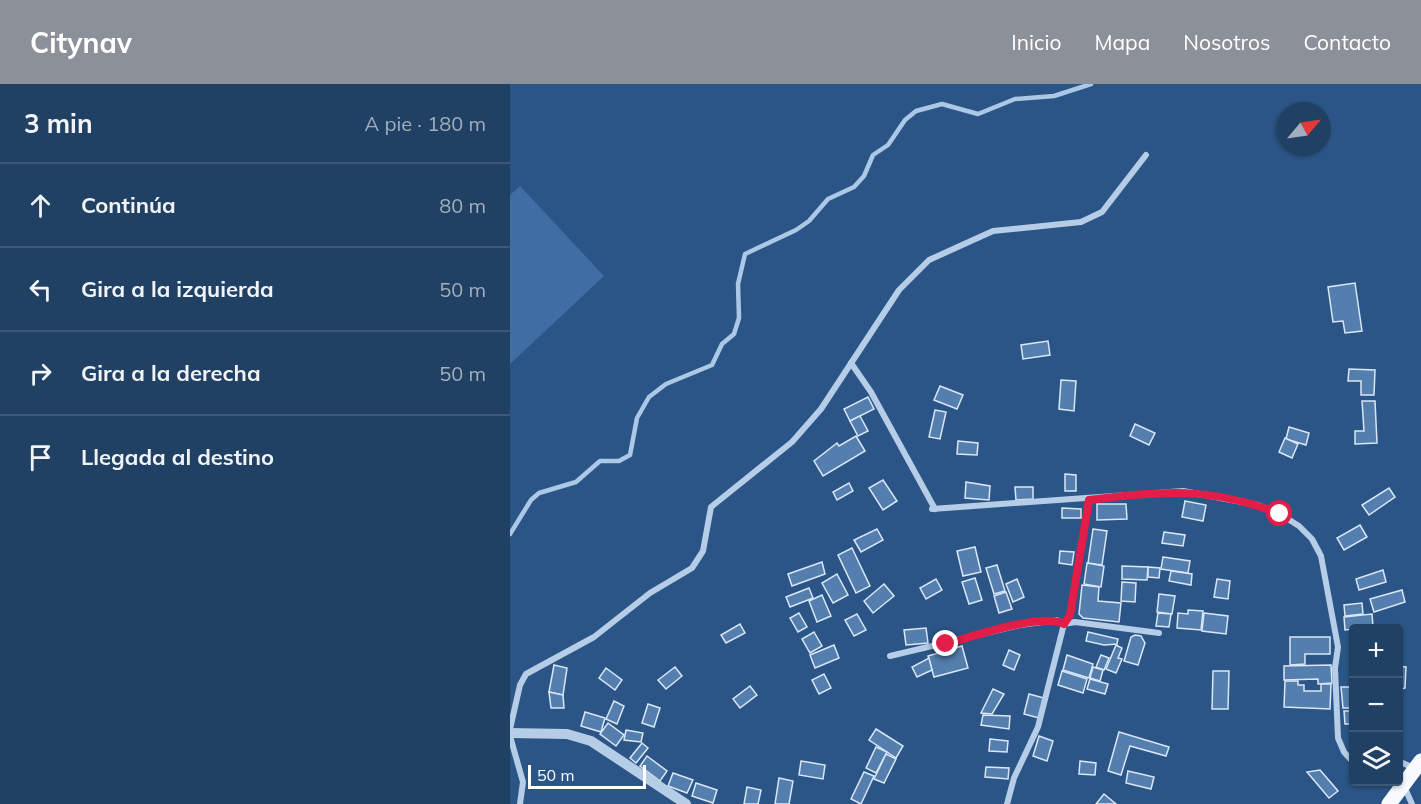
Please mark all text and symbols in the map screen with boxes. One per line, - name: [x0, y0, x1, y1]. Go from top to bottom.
- text: Citynav: [30, 25, 132, 60]
- text: Inicio: [1011, 29, 1061, 55]
- text: Mapa: [1094, 29, 1150, 55]
- text: Nosotros: [1183, 29, 1270, 55]
- text: Contacto: [1303, 29, 1391, 55]
- north arrow: [1277, 102, 1331, 156]
- text: 3 min: [24, 107, 93, 140]
- text: A pie · 180 m: [365, 111, 486, 136]
- icon: ahead: [24, 189, 57, 222]
- text: Continúa: [81, 191, 176, 219]
- text: 80 m: [439, 193, 486, 218]
- icon: left: [24, 273, 57, 306]
- text: Gira a la izquierda: [81, 275, 274, 303]
- text: 50 m: [439, 277, 486, 302]
- icon: right: [24, 357, 57, 390]
- text: Gira a la derecha: [81, 359, 261, 387]
- text: 50 m: [439, 361, 486, 386]
- icon: arrive: [24, 441, 57, 474]
- text: Llegada al destino: [81, 443, 274, 471]
- route start: [1266, 500, 1292, 526]
- map controls: [1349, 624, 1403, 786]
- button: +: [1349, 624, 1403, 678]
- route end: [932, 630, 958, 656]
- button: −: [1349, 678, 1403, 732]
- button: layers: [1349, 732, 1403, 786]
- scale bar: [528, 762, 646, 790]
- text: 50 m: [537, 765, 574, 785]

